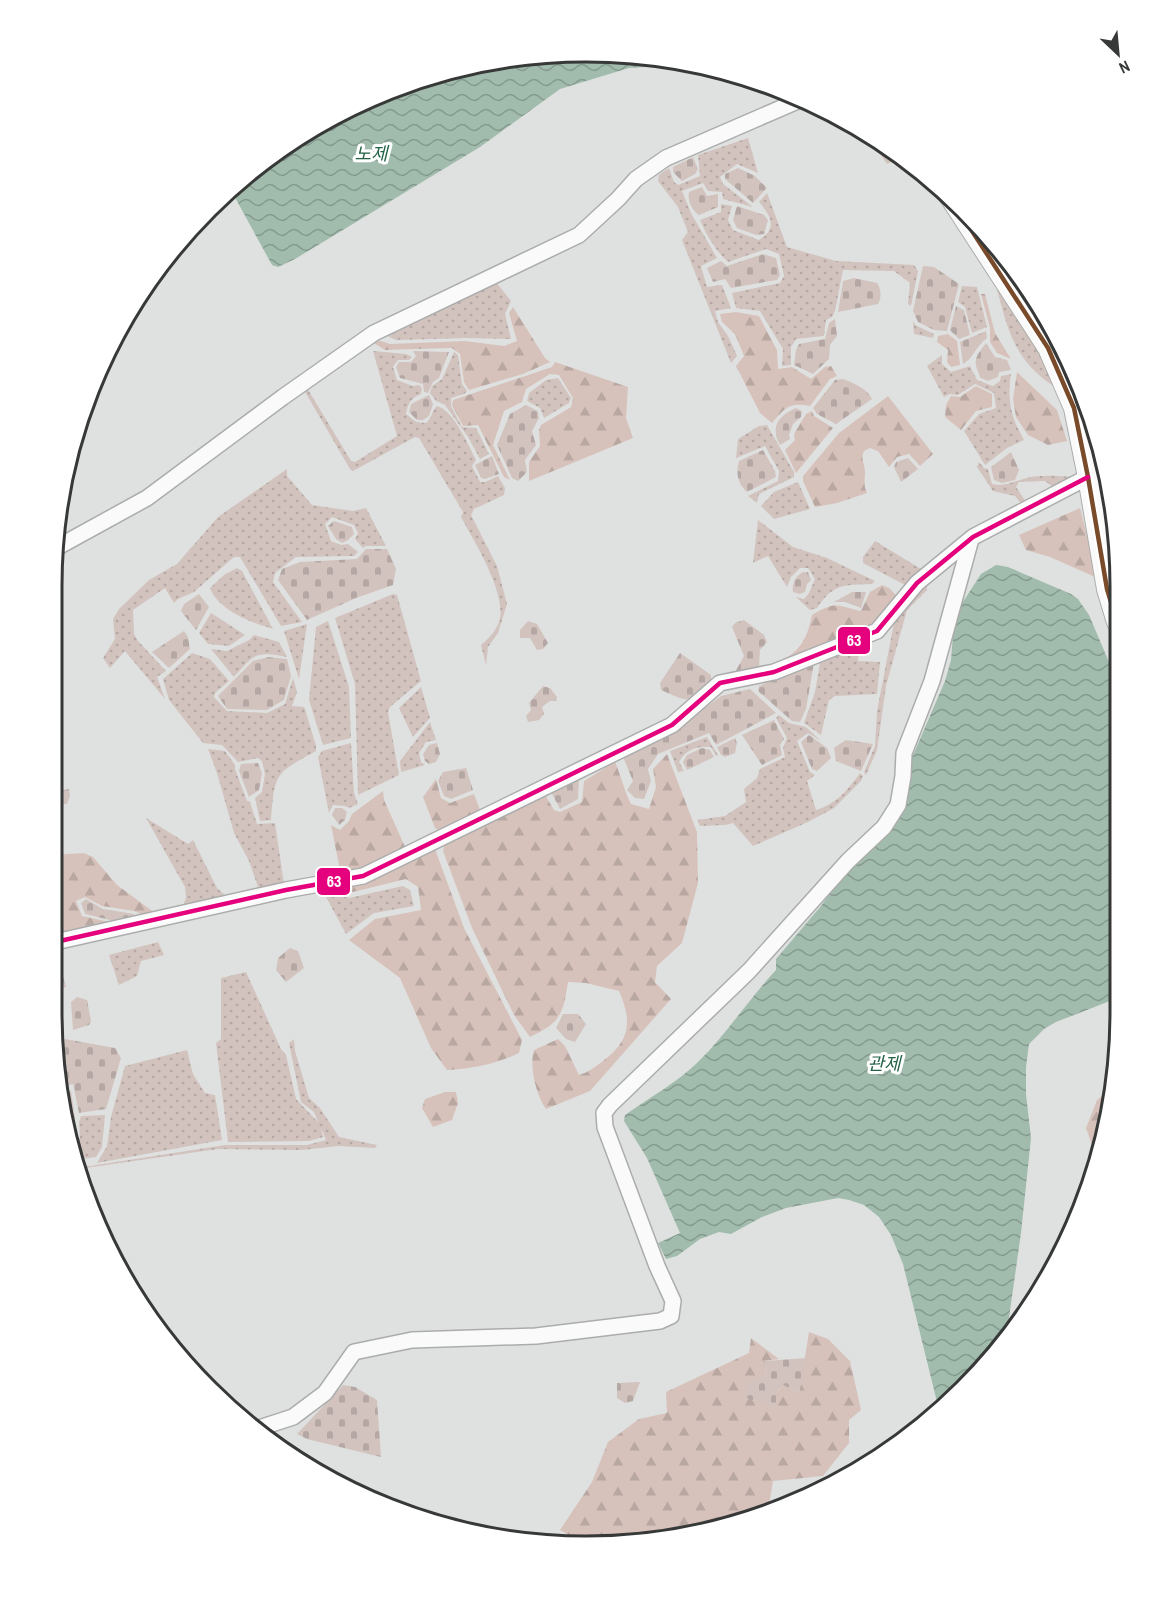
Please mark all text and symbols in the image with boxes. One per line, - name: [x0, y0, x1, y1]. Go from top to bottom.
- north arrow: [1088, 24, 1148, 84]
- text: N: [1115, 56, 1134, 79]
- water label: 노제: [354, 141, 390, 166]
- line badge: 63: [837, 626, 871, 655]
- text: 63: [847, 629, 861, 651]
- line badge: 63: [316, 867, 351, 896]
- text: 63: [327, 870, 341, 892]
- water label: 관제: [867, 1051, 903, 1076]

